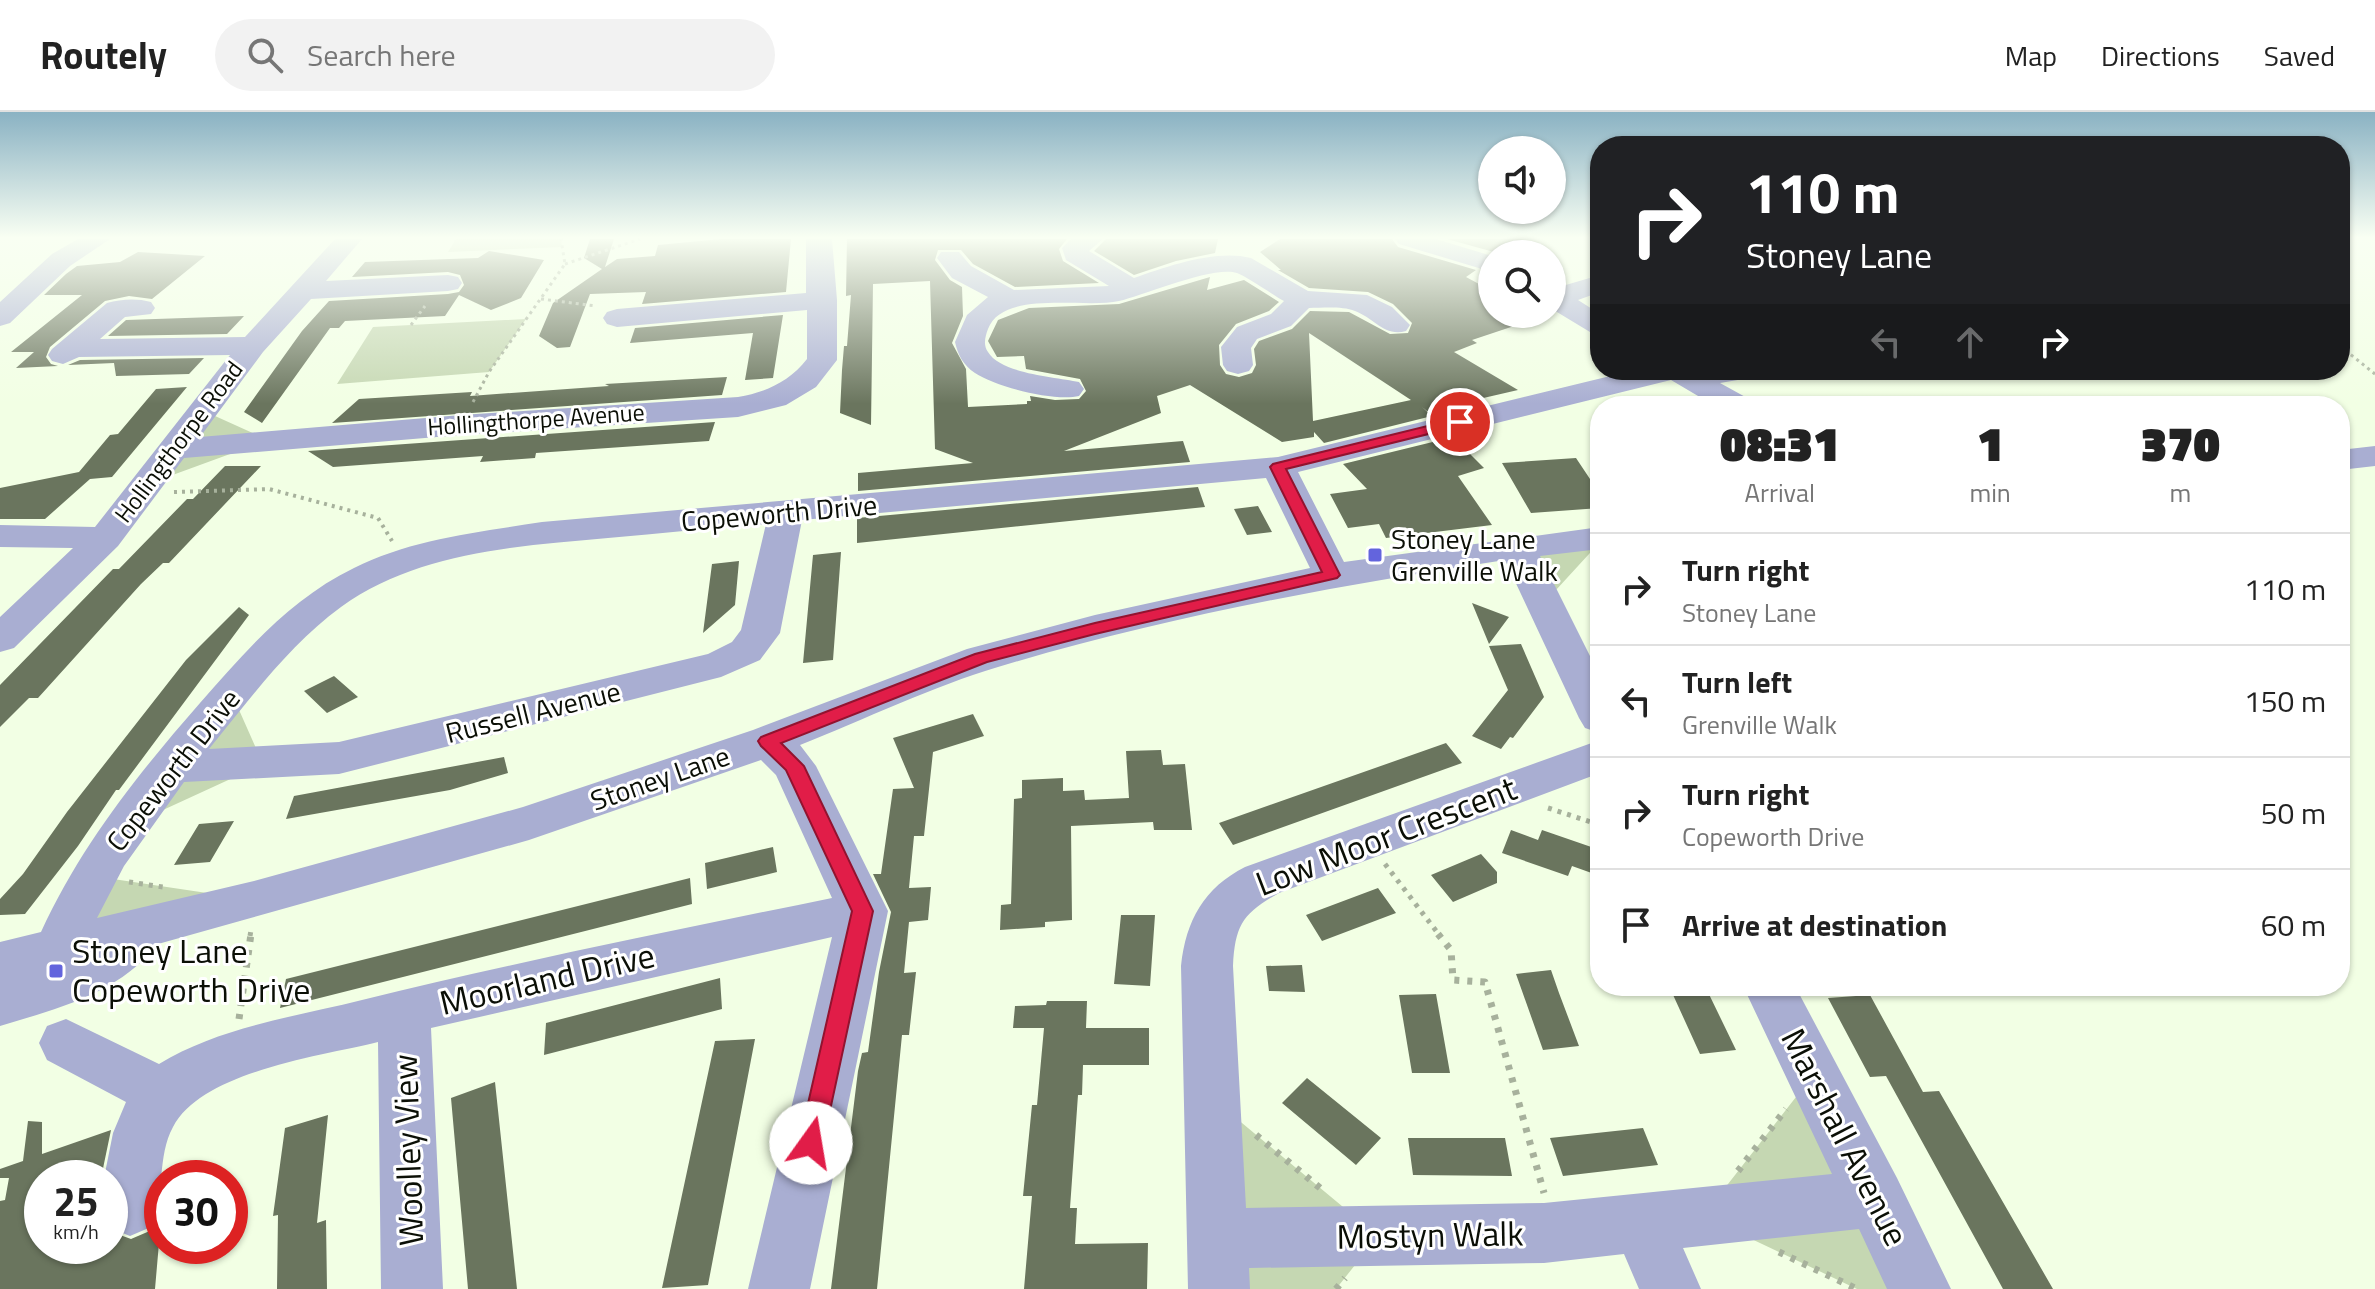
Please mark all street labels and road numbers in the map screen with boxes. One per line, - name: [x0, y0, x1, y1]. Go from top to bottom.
- street label: Hollingthorpe Road: [105, 353, 251, 530]
- street label: Hollingthorpe Avenue: [426, 393, 646, 445]
- street label: Copeworth Drive: [679, 483, 879, 542]
- street label: Russell Avenue: [441, 669, 625, 754]
- street label: Copeworth Drive: [95, 679, 250, 860]
- street label: Stoney Lane: [584, 734, 735, 821]
- street label: Low Moor Crescent: [1248, 761, 1524, 909]
- street label: Moorland Drive: [434, 928, 659, 1028]
- street label: Marshall Avenue: [1769, 1019, 1923, 1254]
- street label: Woolley View: [378, 1053, 436, 1247]
- street label: Mostyn Walk: [1336, 1206, 1524, 1262]

